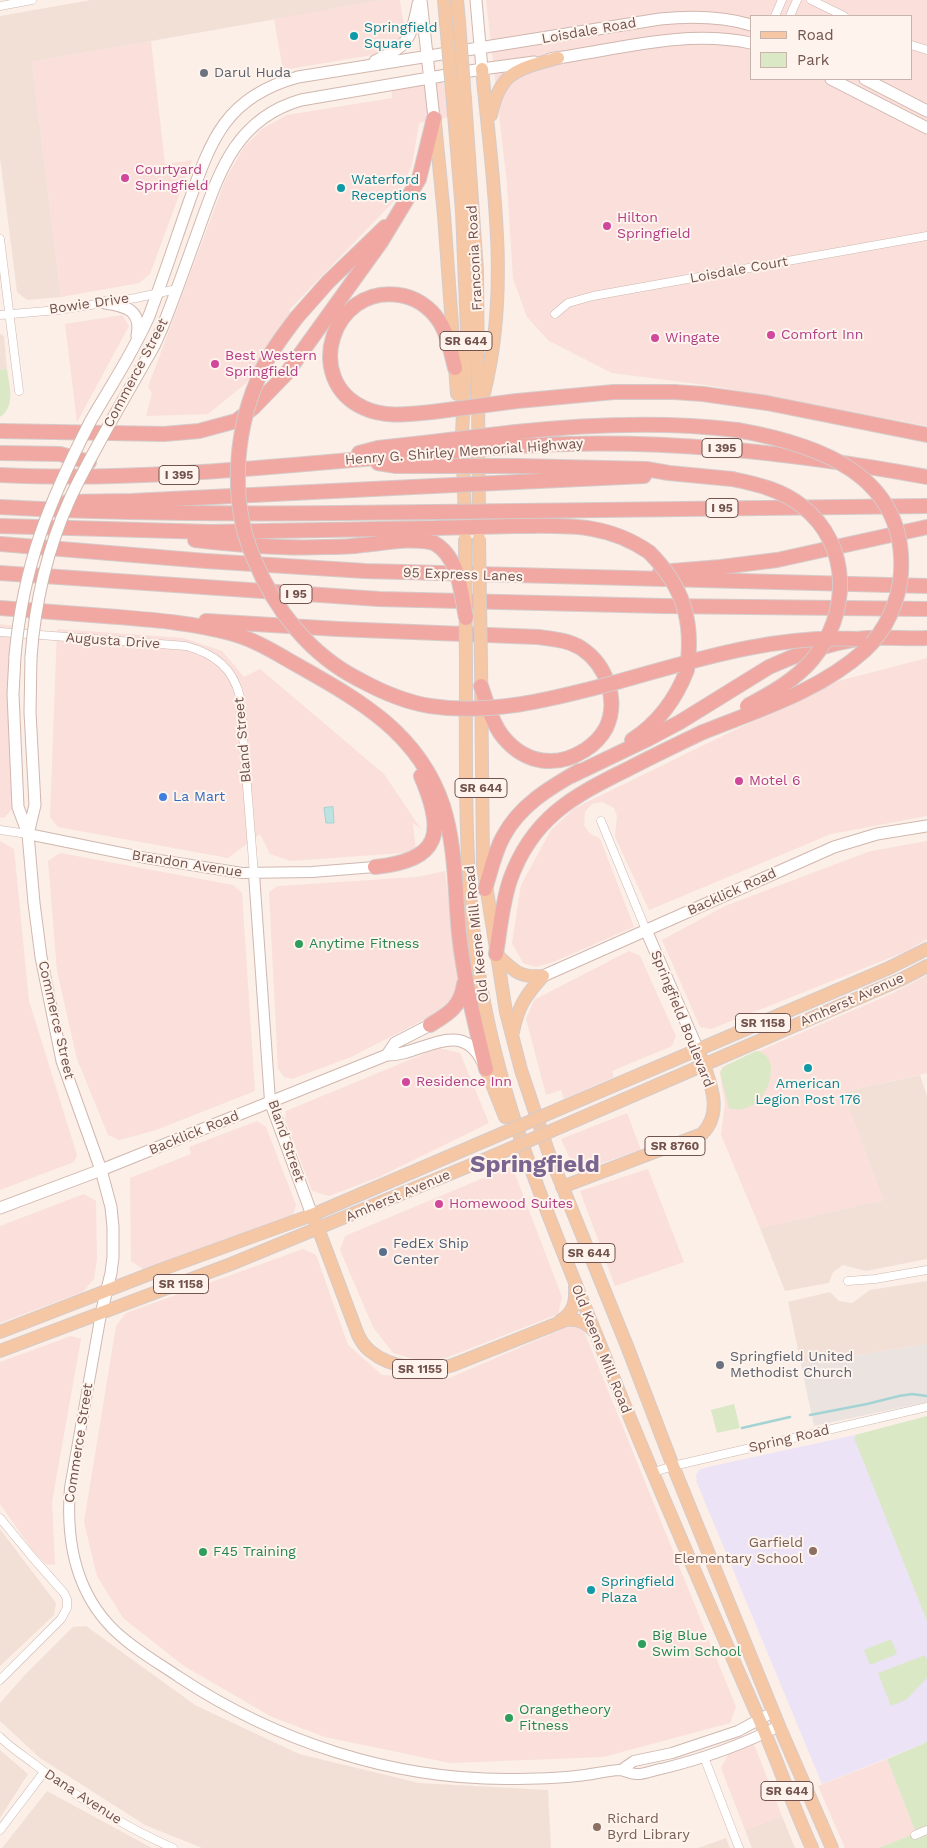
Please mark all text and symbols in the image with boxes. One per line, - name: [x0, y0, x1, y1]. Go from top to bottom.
- street label: Loisdale Road: [540, 14, 638, 48]
- legend: [750, 15, 912, 80]
- place label: Springfield Square: [364, 20, 438, 52]
- text: Road: [797, 26, 834, 44]
- marker: Springfield Square: [348, 30, 360, 42]
- text: Park: [797, 51, 829, 69]
- place label: Darul Huda: [214, 65, 291, 81]
- marker: Darul Huda: [198, 67, 210, 79]
- place label: Courtyard Springfield: [135, 162, 209, 194]
- marker: Courtyard Springfield: [119, 172, 131, 184]
- place label: Waterford Receptions: [351, 172, 427, 204]
- marker: Waterford Receptions: [335, 182, 347, 194]
- street label: Franconia Road: [464, 205, 486, 311]
- place label: Hilton Springfield: [617, 210, 691, 242]
- marker: Hilton Springfield: [601, 220, 613, 232]
- street label: Loisdale Court: [689, 253, 789, 287]
- street label: Bowie Drive: [48, 290, 130, 318]
- street label: Commerce Street: [100, 316, 172, 430]
- place label: Comfort Inn: [781, 327, 863, 343]
- marker: Comfort Inn: [765, 329, 777, 341]
- place label: Wingate: [665, 330, 720, 346]
- road number: SR 644: [440, 332, 492, 351]
- marker: Wingate: [649, 332, 661, 344]
- place label: Best Western Springfield: [225, 348, 317, 381]
- marker: Best Western Springfield: [209, 358, 221, 370]
- street label: Henry G. Shirley Memorial Highway: [344, 435, 584, 469]
- road number: I 395: [702, 438, 742, 458]
- road number: I 395: [159, 466, 199, 484]
- road number: I 95: [706, 498, 738, 518]
- street label: 95 Express Lanes: [403, 565, 523, 585]
- road number: I 95: [280, 584, 312, 604]
- street label: Augusta Drive: [65, 629, 161, 653]
- street label: Bland Street: [231, 697, 255, 783]
- place label: Motel 6: [749, 773, 801, 789]
- marker: Motel 6: [733, 775, 745, 787]
- road number: SR 644: [455, 778, 507, 798]
- place label: La Mart: [173, 789, 225, 805]
- marker: La Mart: [157, 791, 169, 803]
- street label: Brandon Avenue: [131, 847, 243, 881]
- street label: Old Keene Mill Road: [461, 865, 493, 1003]
- street label: Backlick Road: [685, 865, 779, 919]
- place label: Anytime Fitness: [309, 936, 419, 952]
- marker: Anytime Fitness: [293, 938, 305, 950]
- street label: Springfield Boulevard: [647, 948, 717, 1090]
- street label: Commerce Street: [34, 959, 78, 1081]
- street label: Amherst Avenue: [797, 969, 907, 1031]
- road number: SR 1158: [736, 1014, 790, 1032]
- marker: American Legion Post 176: [802, 1062, 814, 1074]
- place label: Residence Inn: [416, 1074, 512, 1090]
- marker: Residence Inn: [400, 1076, 412, 1088]
- place label: American Legion Post 176: [755, 1076, 861, 1108]
- street label: Bland Street: [264, 1098, 308, 1184]
- street label: Backlick Road: [147, 1107, 241, 1159]
- road number: SR 8760: [645, 1136, 705, 1156]
- district label: Springfield: [470, 1151, 600, 1179]
- street label: Amherst Avenue: [343, 1166, 453, 1226]
- place label: Homewood Suites: [449, 1196, 573, 1212]
- marker: Homewood Suites: [433, 1198, 445, 1210]
- place label: FedEx Ship Center: [393, 1236, 469, 1268]
- road number: SR 644: [563, 1244, 615, 1262]
- marker: FedEx Ship Center: [377, 1246, 389, 1258]
- road number: SR 1158: [154, 1274, 208, 1294]
- street label: Old Keene Mill Road: [567, 1282, 635, 1416]
- place label: Springfield United Methodist Church: [730, 1349, 853, 1381]
- marker: Springfield United Methodist Church: [714, 1359, 726, 1371]
- road number: SR 1155: [392, 1360, 448, 1378]
- street label: Commerce Street: [61, 1382, 97, 1504]
- street label: Spring Road: [747, 1422, 831, 1456]
- place label: Garfield Elementary School: [674, 1535, 803, 1568]
- place label: F45 Training: [213, 1544, 296, 1560]
- marker: Garfield Elementary School: [807, 1545, 819, 1557]
- marker: F45 Training: [197, 1546, 209, 1558]
- place label: Springfield Plaza: [601, 1574, 675, 1606]
- marker: Springfield Plaza: [585, 1584, 597, 1596]
- place label: Big Blue Swim School: [652, 1628, 741, 1660]
- marker: Big Blue Swim School: [636, 1638, 648, 1650]
- place label: Orangetheory Fitness: [519, 1702, 611, 1734]
- marker: Orangetheory Fitness: [503, 1712, 515, 1724]
- street label: Dana Avenue: [41, 1766, 125, 1828]
- road number: SR 644: [761, 1782, 813, 1800]
- place label: Richard Byrd Library: [607, 1811, 690, 1844]
- marker: Richard Byrd Library: [591, 1821, 603, 1833]

